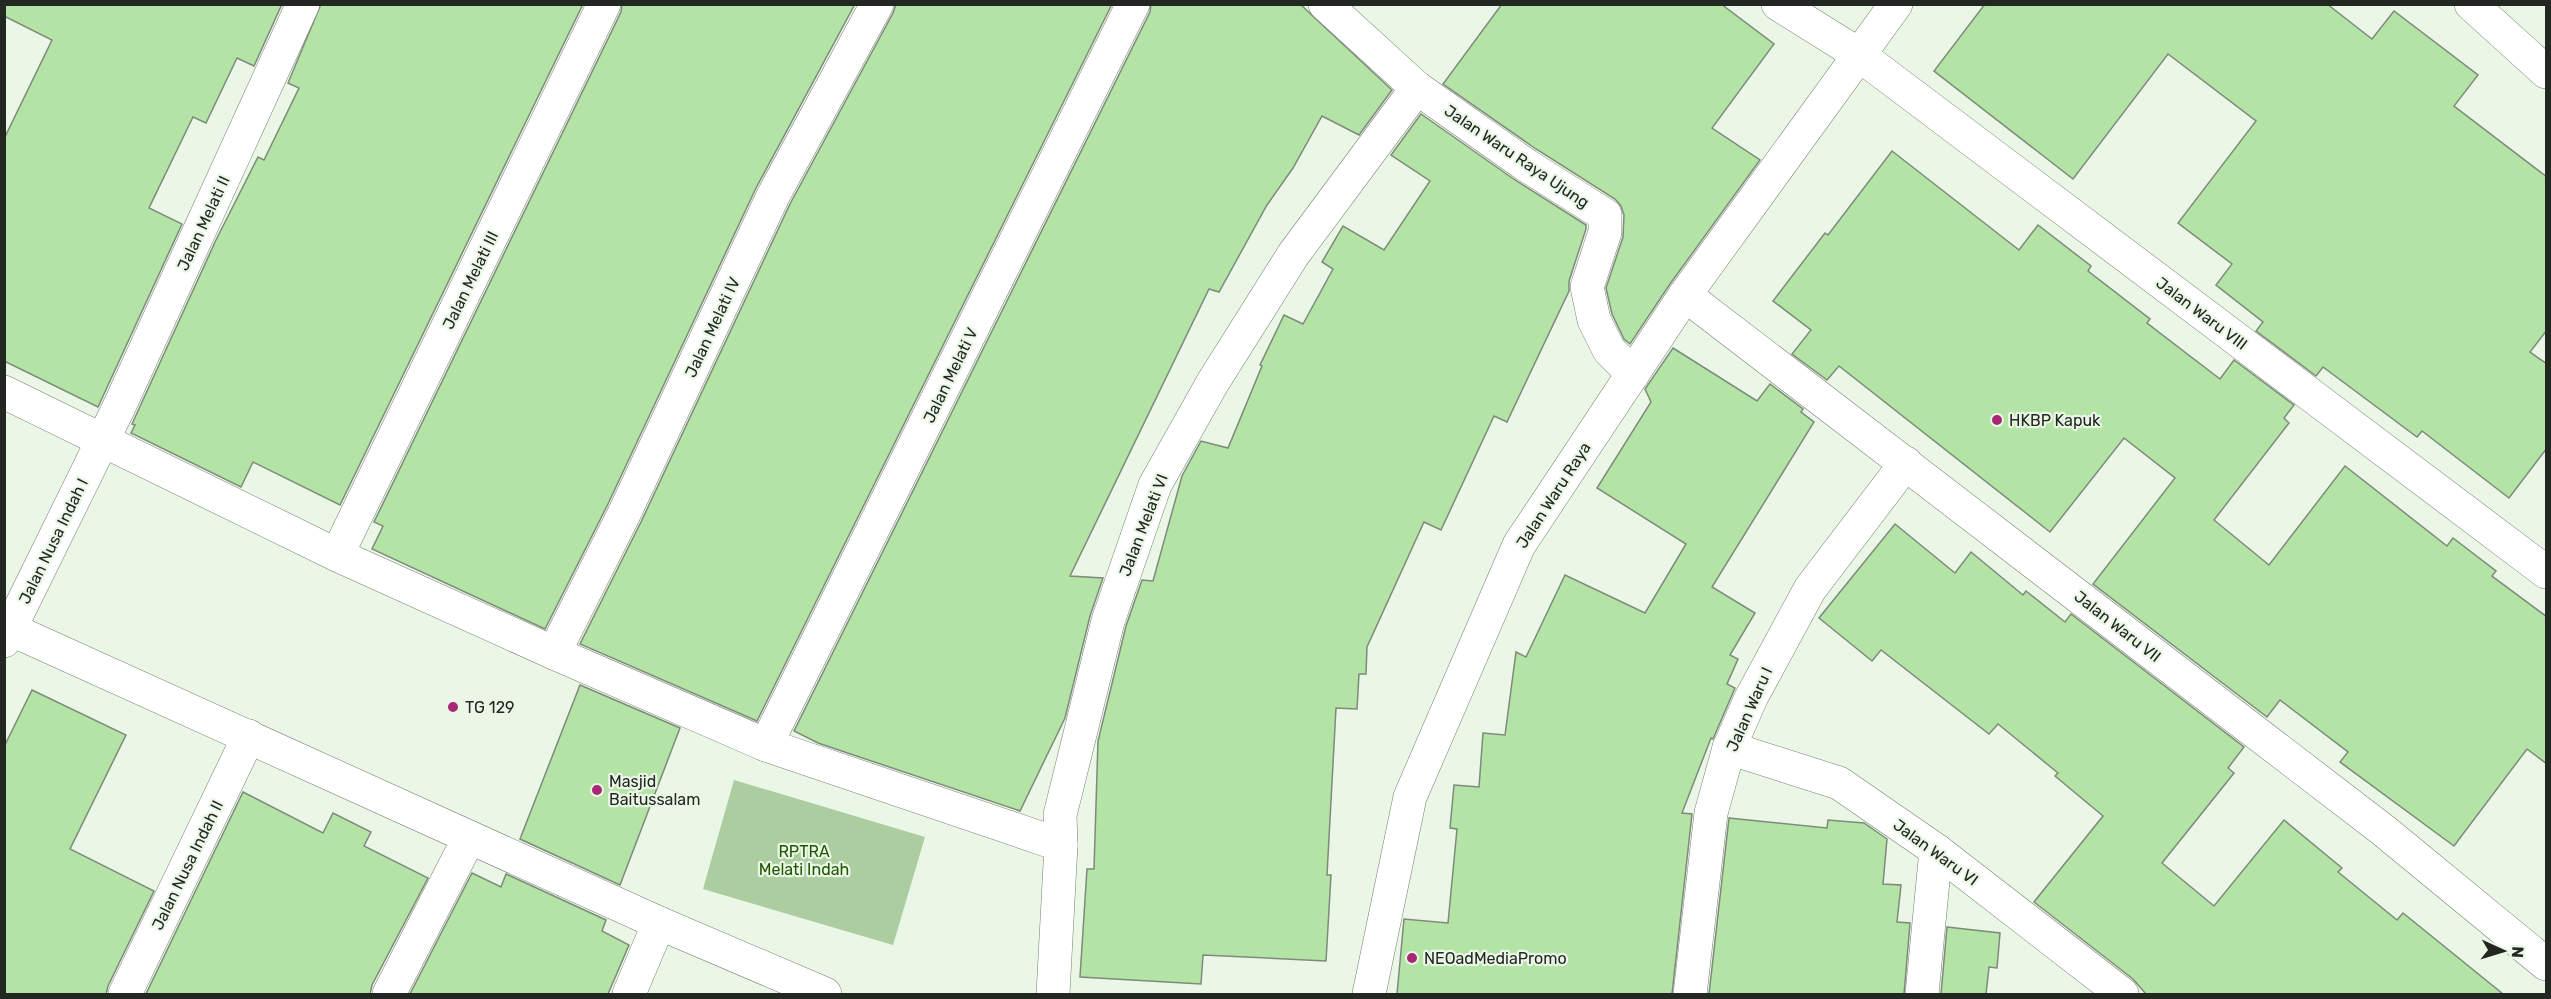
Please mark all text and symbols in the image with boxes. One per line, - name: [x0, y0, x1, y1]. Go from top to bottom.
- street label: Jalan Waru Raya Ujung: [1441, 101, 1593, 212]
- street label: Jalan Melati II: [173, 173, 234, 274]
- street label: Jalan Melati III: [439, 228, 502, 332]
- street label: Jalan Waru VIII: [2152, 273, 2251, 354]
- street label: Jalan Melati IV: [681, 274, 744, 380]
- street label: Jalan Melati V: [919, 324, 982, 426]
- place label: HKBP Kapuk: [2009, 411, 2101, 430]
- marker: HKBP Kapuk: [1990, 413, 2004, 427]
- street label: Jalan Waru Raya: [1512, 439, 1595, 552]
- street label: Jalan Melati VI: [1115, 471, 1172, 579]
- street label: Jalan Nusa Indah I: [15, 475, 92, 607]
- street label: Jalan Waru VII: [2071, 587, 2165, 666]
- street label: Jalan Waru I: [1722, 664, 1776, 754]
- place label: TG 129: [465, 698, 515, 717]
- marker: TG 129: [446, 700, 460, 714]
- place label: Masjid Baitussalam: [609, 772, 700, 809]
- marker: Masjid Baitussalam: [590, 783, 604, 797]
- street label: Jalan Nusa Indah II: [148, 797, 227, 933]
- street label: Jalan Waru VI: [1890, 815, 1982, 890]
- park label: RPTRA Melati Indah: [759, 842, 849, 879]
- north arrow: [2473, 921, 2533, 981]
- text: N: [2508, 946, 2527, 958]
- place label: NEOadMediaPromo: [1424, 949, 1567, 968]
- marker: NEOadMediaPromo: [1405, 951, 1419, 965]

